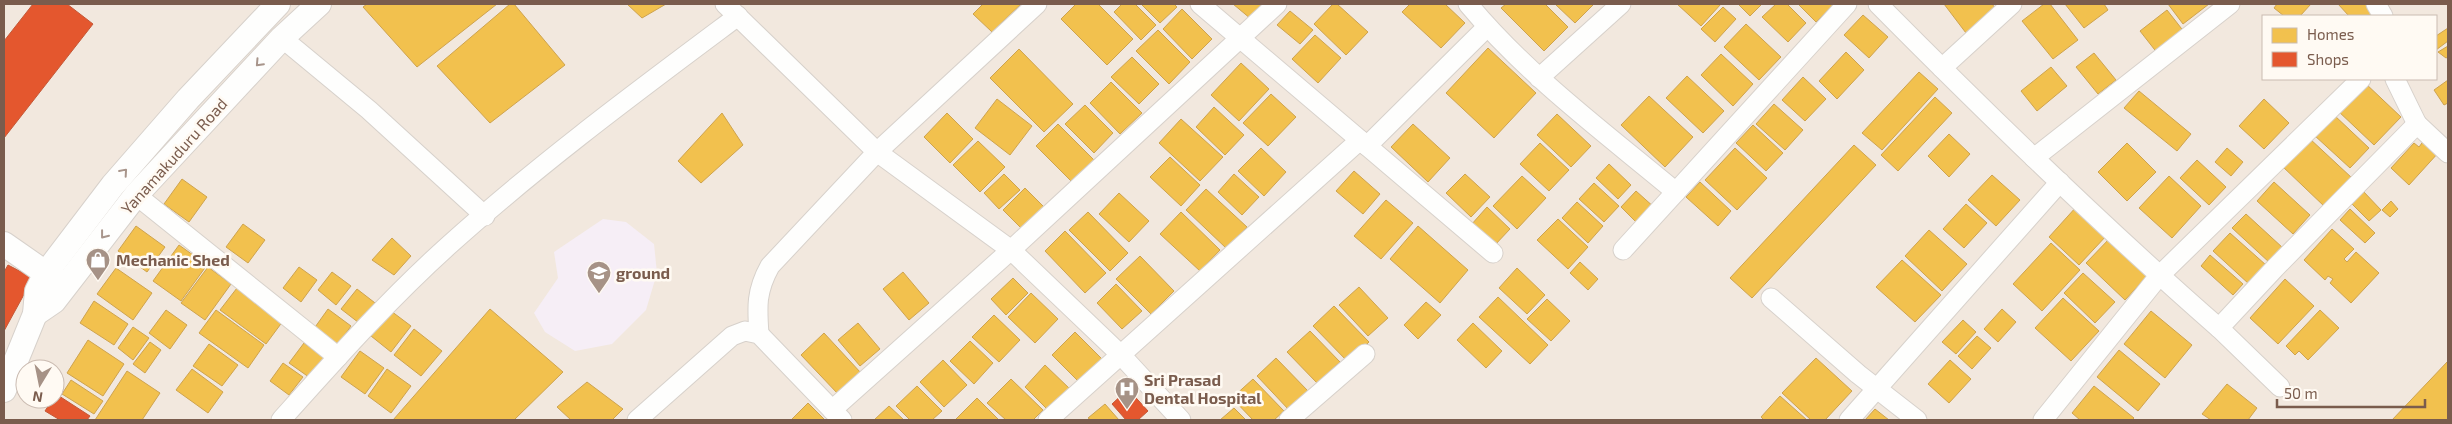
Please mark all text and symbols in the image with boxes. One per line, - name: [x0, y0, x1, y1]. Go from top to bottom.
- legend: [2262, 15, 2437, 80]
- text: Homes: [2307, 25, 2354, 43]
- text: Shops: [2307, 50, 2349, 68]
- one-way arrow: [256, 57, 265, 66]
- street label: Yanamakuduru Road: [117, 94, 231, 218]
- one-way arrow: [119, 168, 128, 177]
- one-way arrow: [101, 230, 110, 239]
- shop icon: Mechanic Shed: [85, 247, 111, 281]
- place label: Mechanic Shed: [116, 250, 230, 269]
- school or university icon: ground: [586, 260, 612, 294]
- place label: ground: [616, 263, 670, 282]
- north arrow: [15, 359, 65, 409]
- place label: Sri Prasad Dental Hospital: [1144, 370, 1262, 407]
- hospital icon: Sri Prasad Dental Hospital: [1114, 376, 1140, 410]
- scale bar: [2277, 376, 2424, 408]
- text: 50 m: [2284, 384, 2318, 402]
- text: N: [31, 388, 44, 407]

